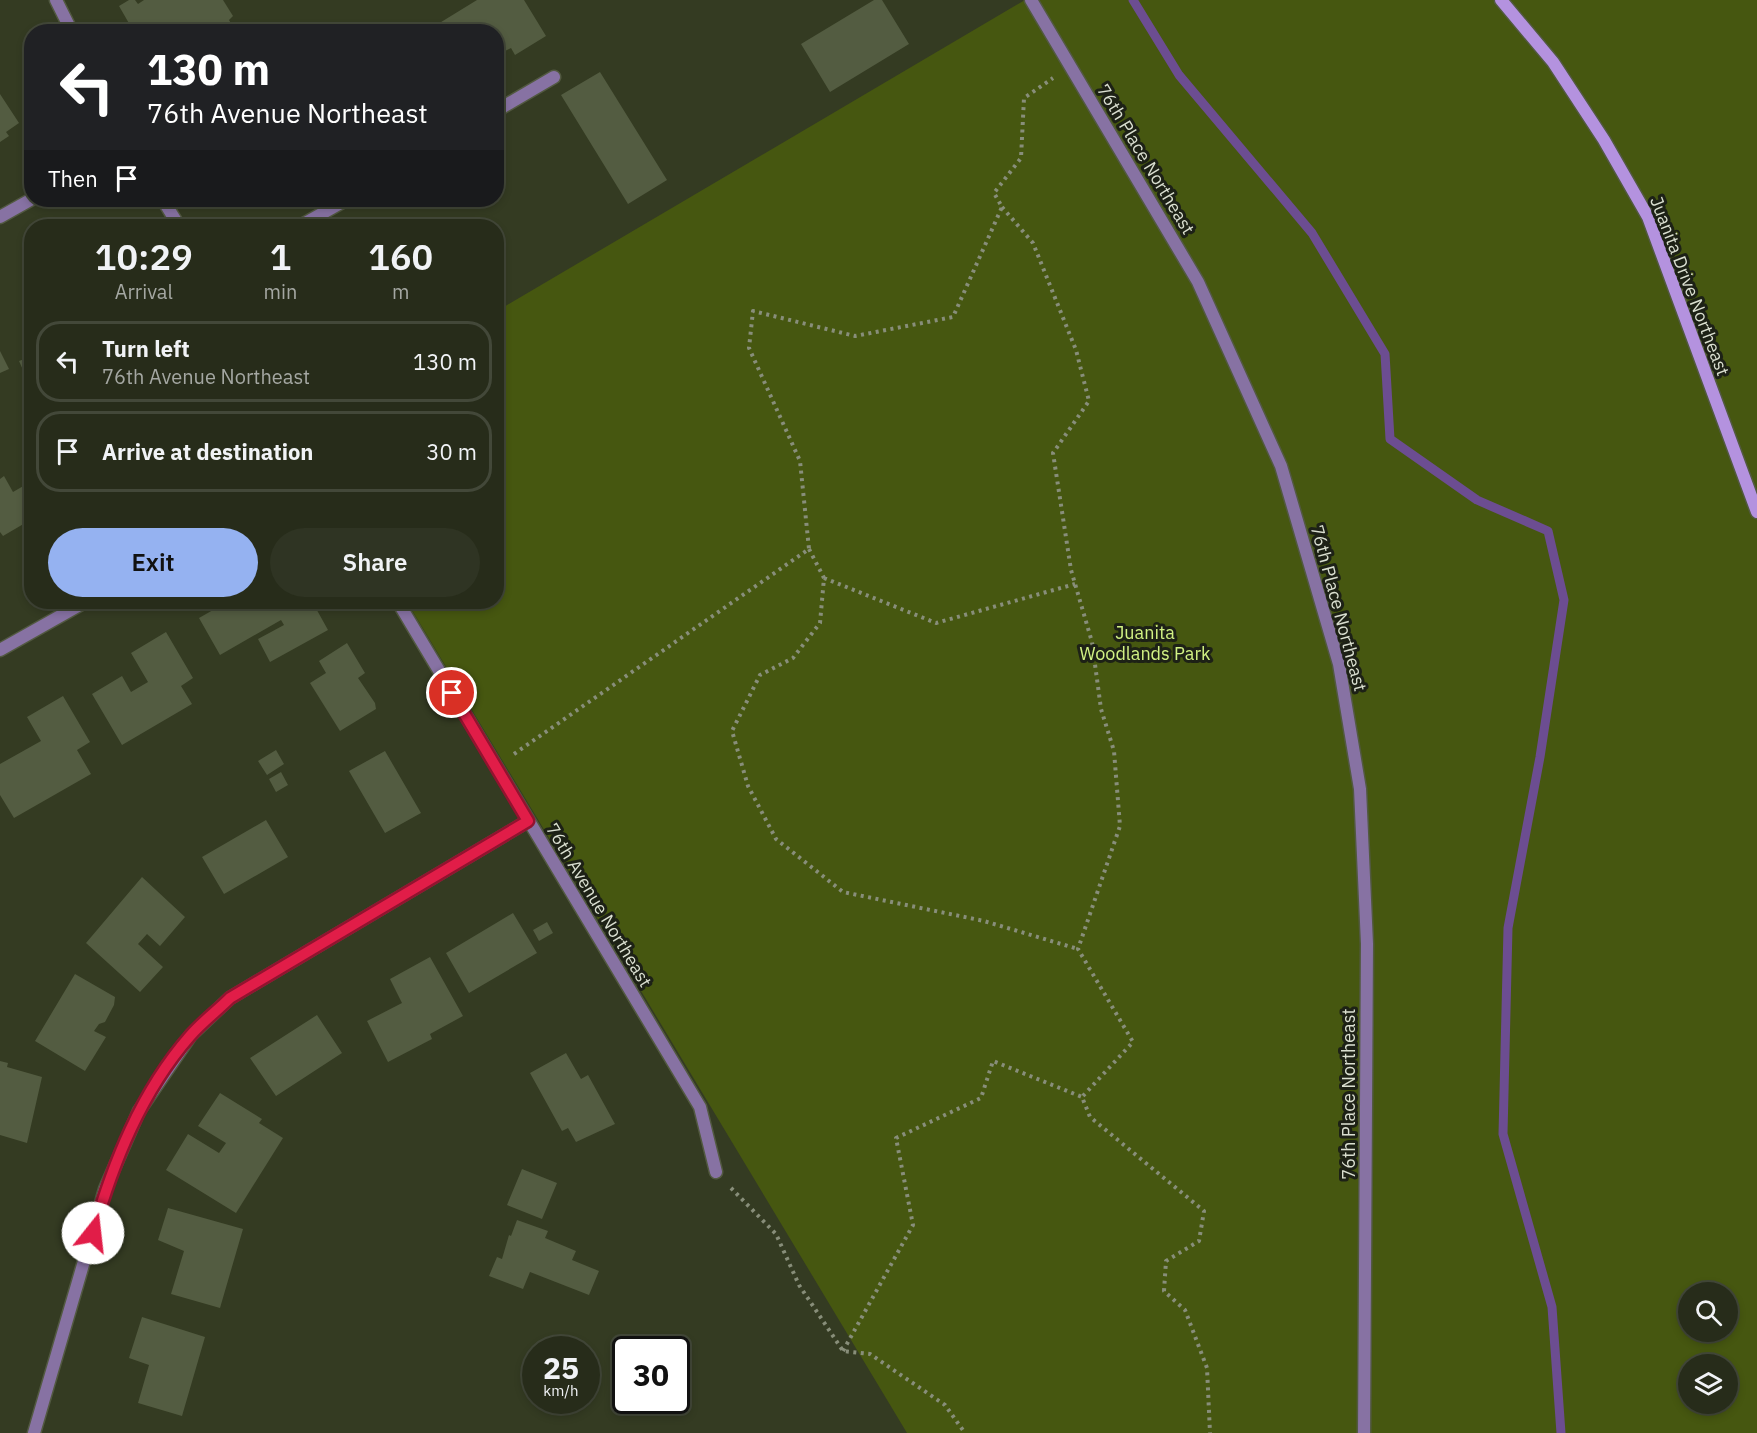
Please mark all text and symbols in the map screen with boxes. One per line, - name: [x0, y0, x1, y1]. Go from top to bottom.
- text: 130 m: [147, 42, 270, 97]
- icon: left: [48, 48, 126, 126]
- street label: 76th Place Northeast: [1092, 80, 1200, 238]
- text: 76th Avenue Northeast: [147, 95, 428, 130]
- icon: arrive: [110, 162, 143, 195]
- text: Then: [48, 164, 98, 193]
- street label: Juanita Drive Northeast: [1645, 193, 1735, 379]
- text: 10:29: [95, 233, 193, 280]
- text: 1: [270, 233, 291, 280]
- text: 160: [368, 233, 433, 280]
- text: Arrival: [115, 278, 173, 305]
- text: min: [264, 278, 297, 305]
- text: m: [392, 278, 409, 305]
- text: Turn left: [102, 334, 190, 363]
- icon: left: [51, 345, 84, 378]
- text: 130 m: [413, 347, 477, 376]
- text: 76th Avenue Northeast: [102, 363, 310, 390]
- icon: arrive: [51, 435, 84, 468]
- text: Arrive at destination: [102, 437, 313, 466]
- text: 30 m: [426, 437, 477, 466]
- street label: 76th Place Northeast: [1306, 522, 1372, 694]
- button: Exit: [48, 528, 258, 597]
- button: Share: [270, 528, 480, 597]
- park label: Juanita Woodlands Park: [1080, 621, 1211, 665]
- pin: [426, 667, 477, 718]
- icon: arrive: [435, 676, 468, 709]
- street label: 76th Avenue Northeast: [541, 819, 657, 991]
- street label: 76th Place Northeast: [1337, 1008, 1360, 1180]
- position arrow: [61, 1201, 125, 1265]
- map controls: [1678, 1282, 1738, 1414]
- button: search: [1678, 1282, 1738, 1342]
- speed limit sign: 30: [612, 1336, 690, 1414]
- text: 25: [543, 1348, 579, 1387]
- button: layers: [1678, 1354, 1738, 1414]
- text: km/h: [543, 1381, 579, 1400]

